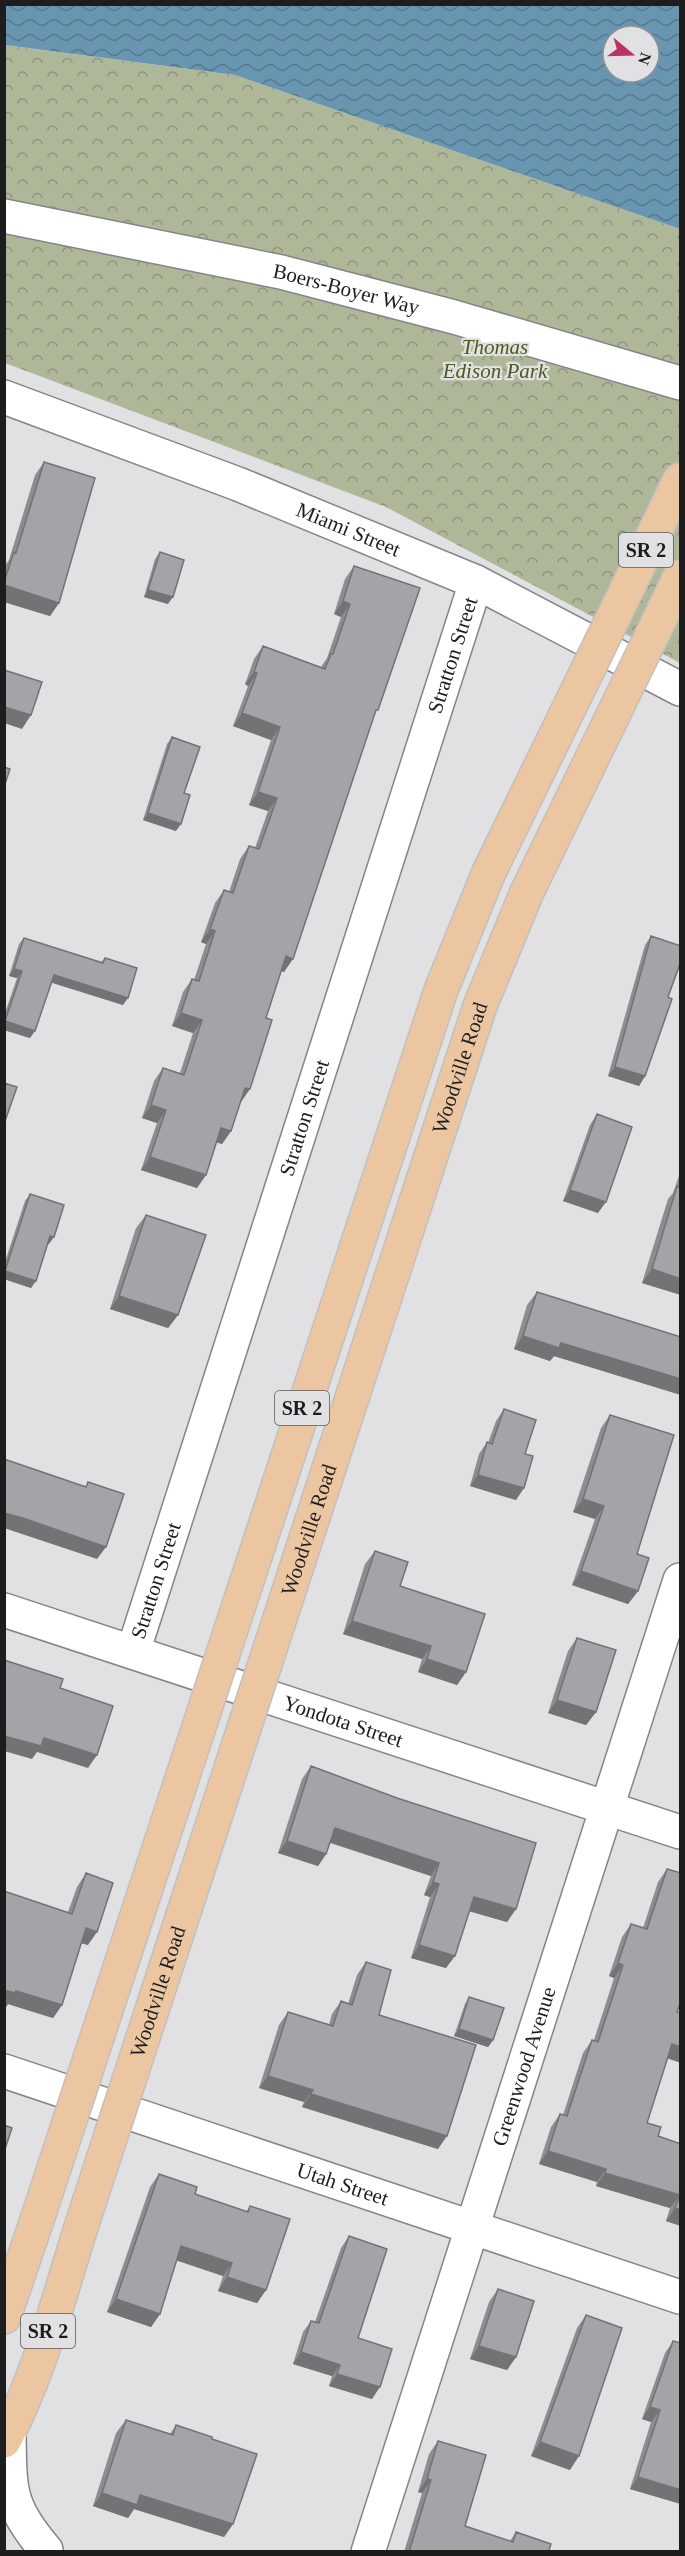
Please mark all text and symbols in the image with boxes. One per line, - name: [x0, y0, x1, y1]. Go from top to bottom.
- north arrow: [601, 24, 661, 84]
- text: N: [635, 50, 655, 67]
- street label: Boers-Boyer Way: [271, 259, 422, 320]
- park label: Thomas Edison Park: [442, 335, 548, 383]
- street label: Miami Street: [293, 497, 404, 562]
- road number: SR 2: [619, 533, 673, 567]
- street label: Stratton Street: [423, 594, 483, 716]
- street label: Woodville Road: [427, 999, 493, 1136]
- street label: Stratton Street: [274, 1056, 334, 1179]
- road number: SR 2: [275, 1391, 329, 1425]
- street label: Woodville Road: [276, 1461, 342, 1598]
- street label: Stratton Street: [126, 1519, 186, 1642]
- street label: Yondota Street: [280, 1691, 406, 1752]
- street label: Woodville Road: [125, 1923, 191, 2060]
- street label: Greenwood Avenue: [487, 1984, 561, 2149]
- street label: Utah Street: [294, 2158, 392, 2211]
- road number: SR 2: [21, 2314, 75, 2348]

